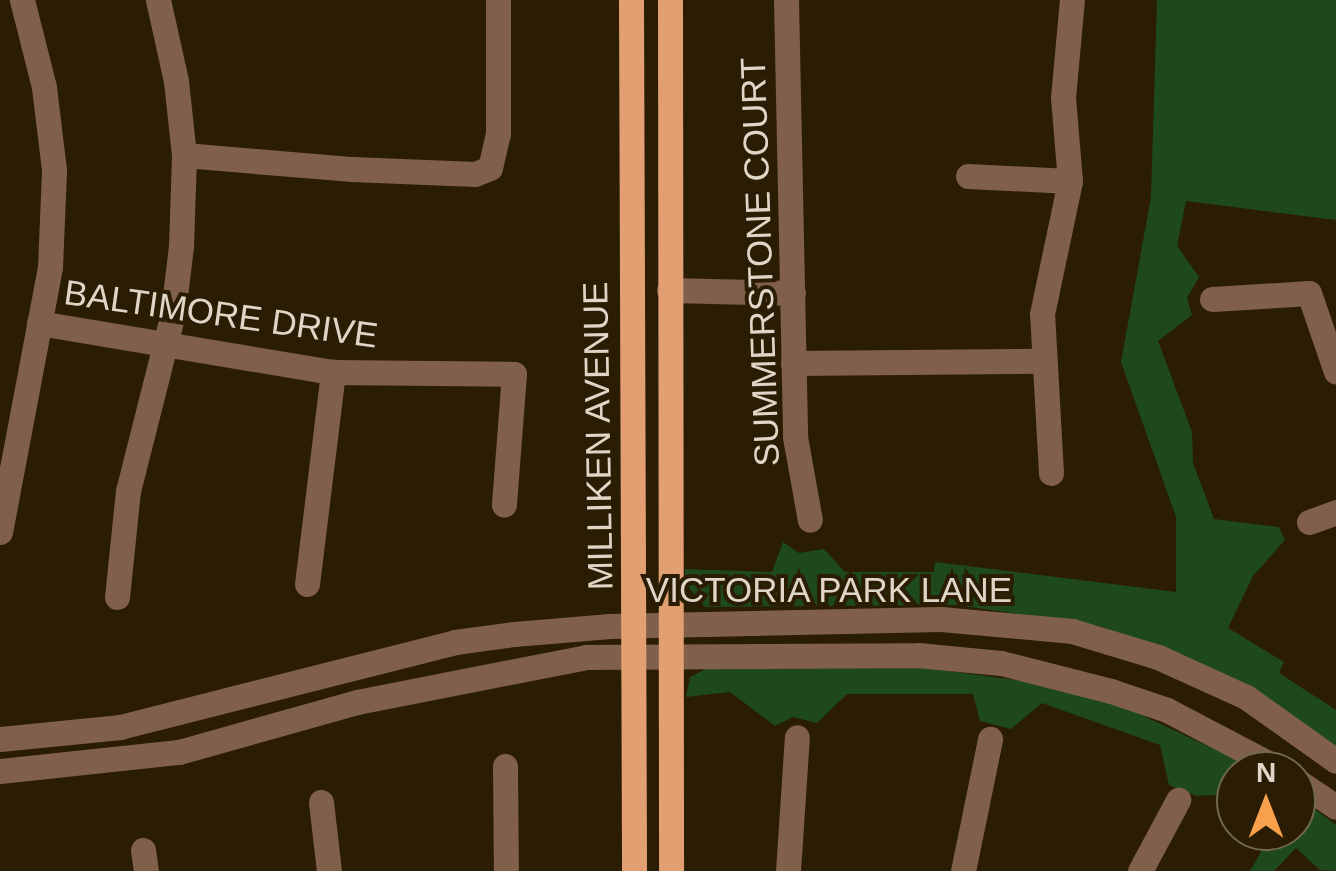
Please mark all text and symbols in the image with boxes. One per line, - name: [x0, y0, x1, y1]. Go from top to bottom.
- street label: SUMMERSTONE COURT: [732, 57, 788, 467]
- street label: BALTIMORE DRIVE: [61, 271, 381, 357]
- street label: MILLIKEN AVENUE: [574, 280, 622, 592]
- street label: VICTORIA PARK LANE: [645, 569, 1013, 611]
- north arrow: [1216, 751, 1316, 851]
- text: N: [1256, 757, 1276, 788]

